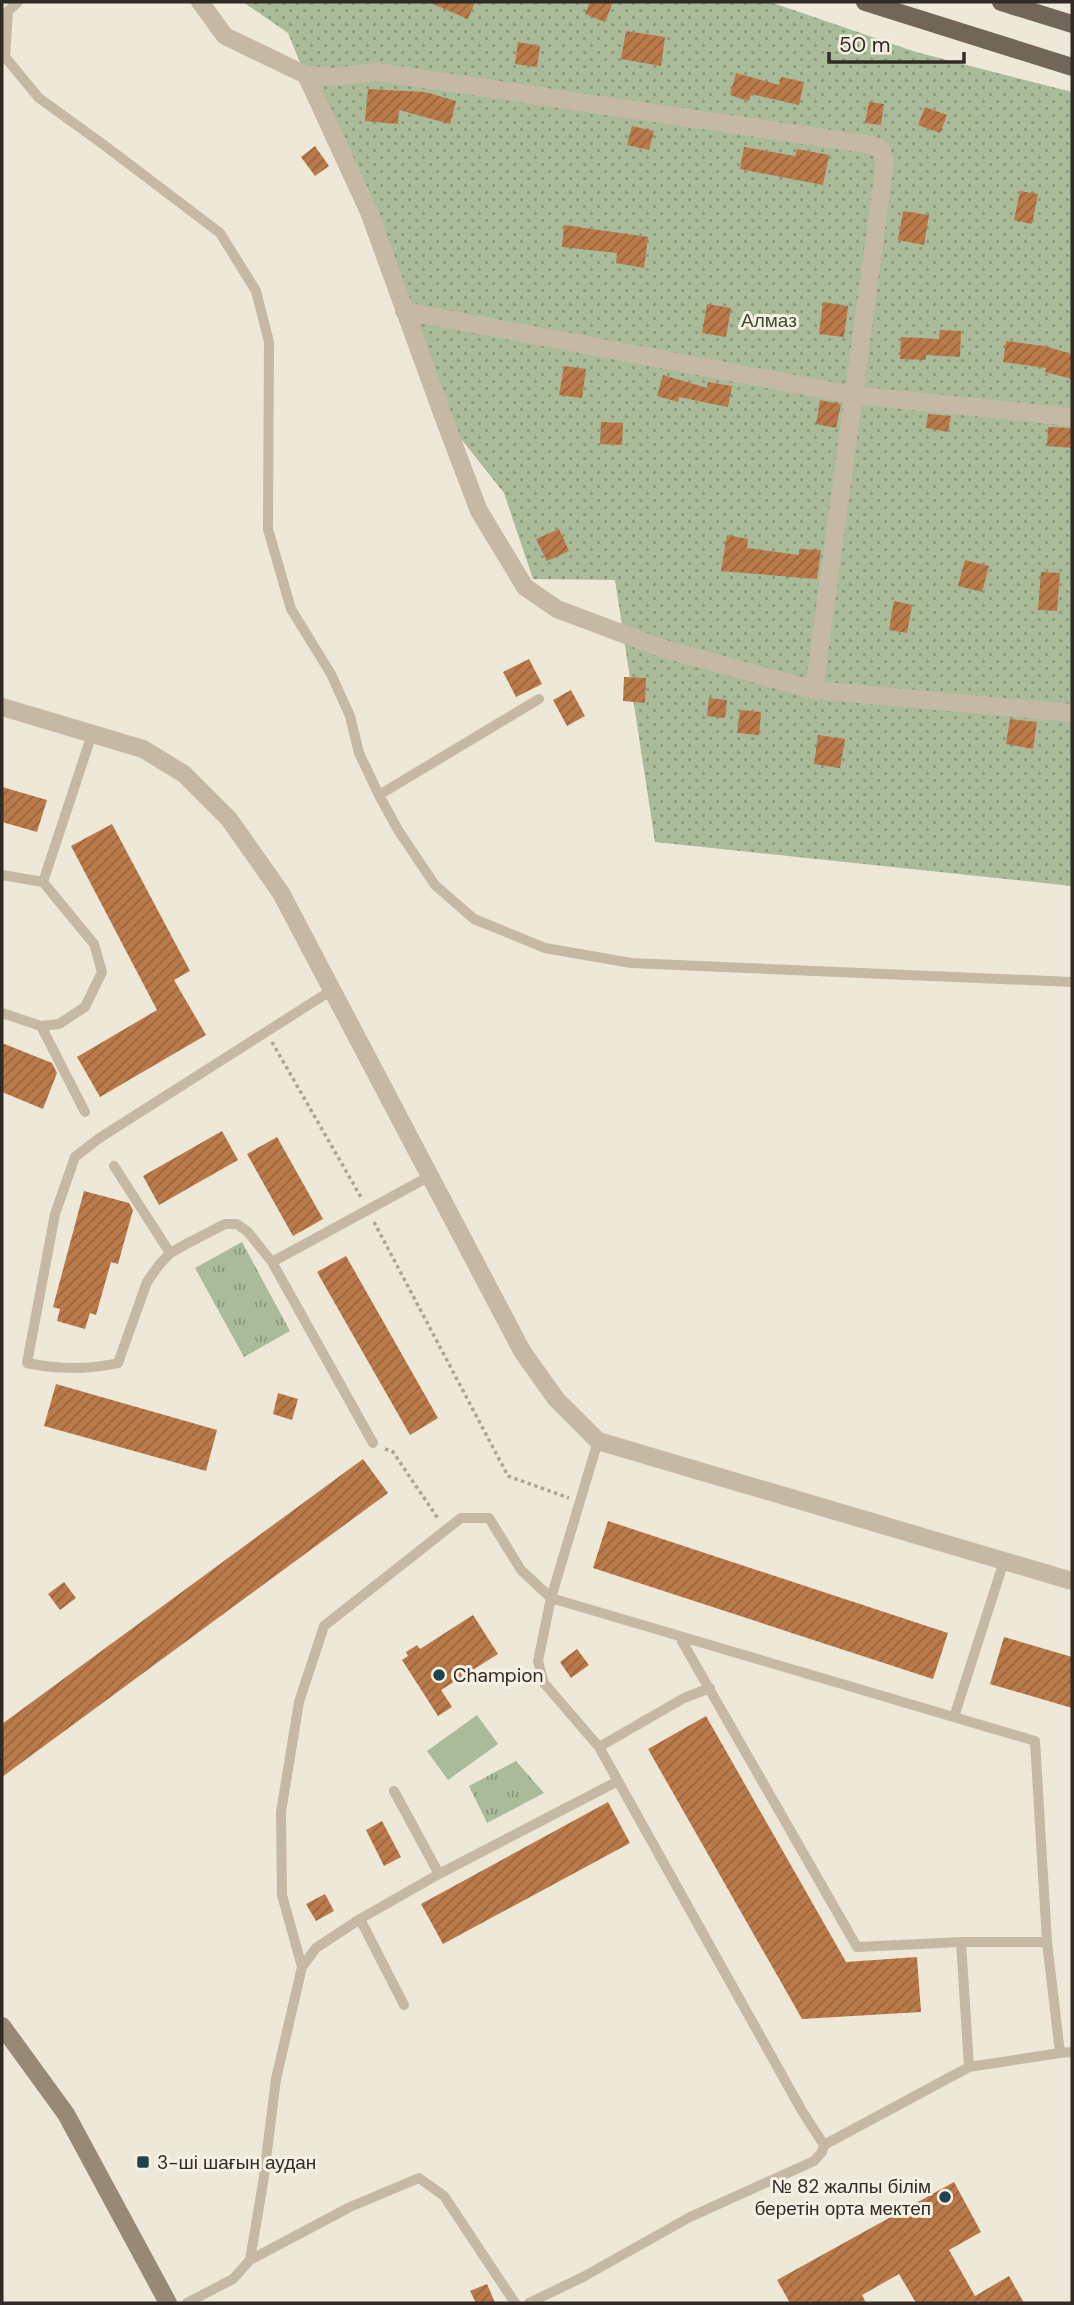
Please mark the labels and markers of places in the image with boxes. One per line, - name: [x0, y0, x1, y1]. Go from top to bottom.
- place label: Champion: [453, 1663, 543, 1688]
- marker: Champion: [431, 1667, 447, 1683]
- place label: 3-ші шағын аудан: [157, 2150, 316, 2175]
- marker: 3-ші шағын аудан: [135, 2154, 151, 2170]
- place label: № 82 жалпы білім беретін орта мектеп: [754, 2174, 931, 2221]
- marker: № 82 жалпы білім беретін орта мектеп: [937, 2189, 953, 2205]

